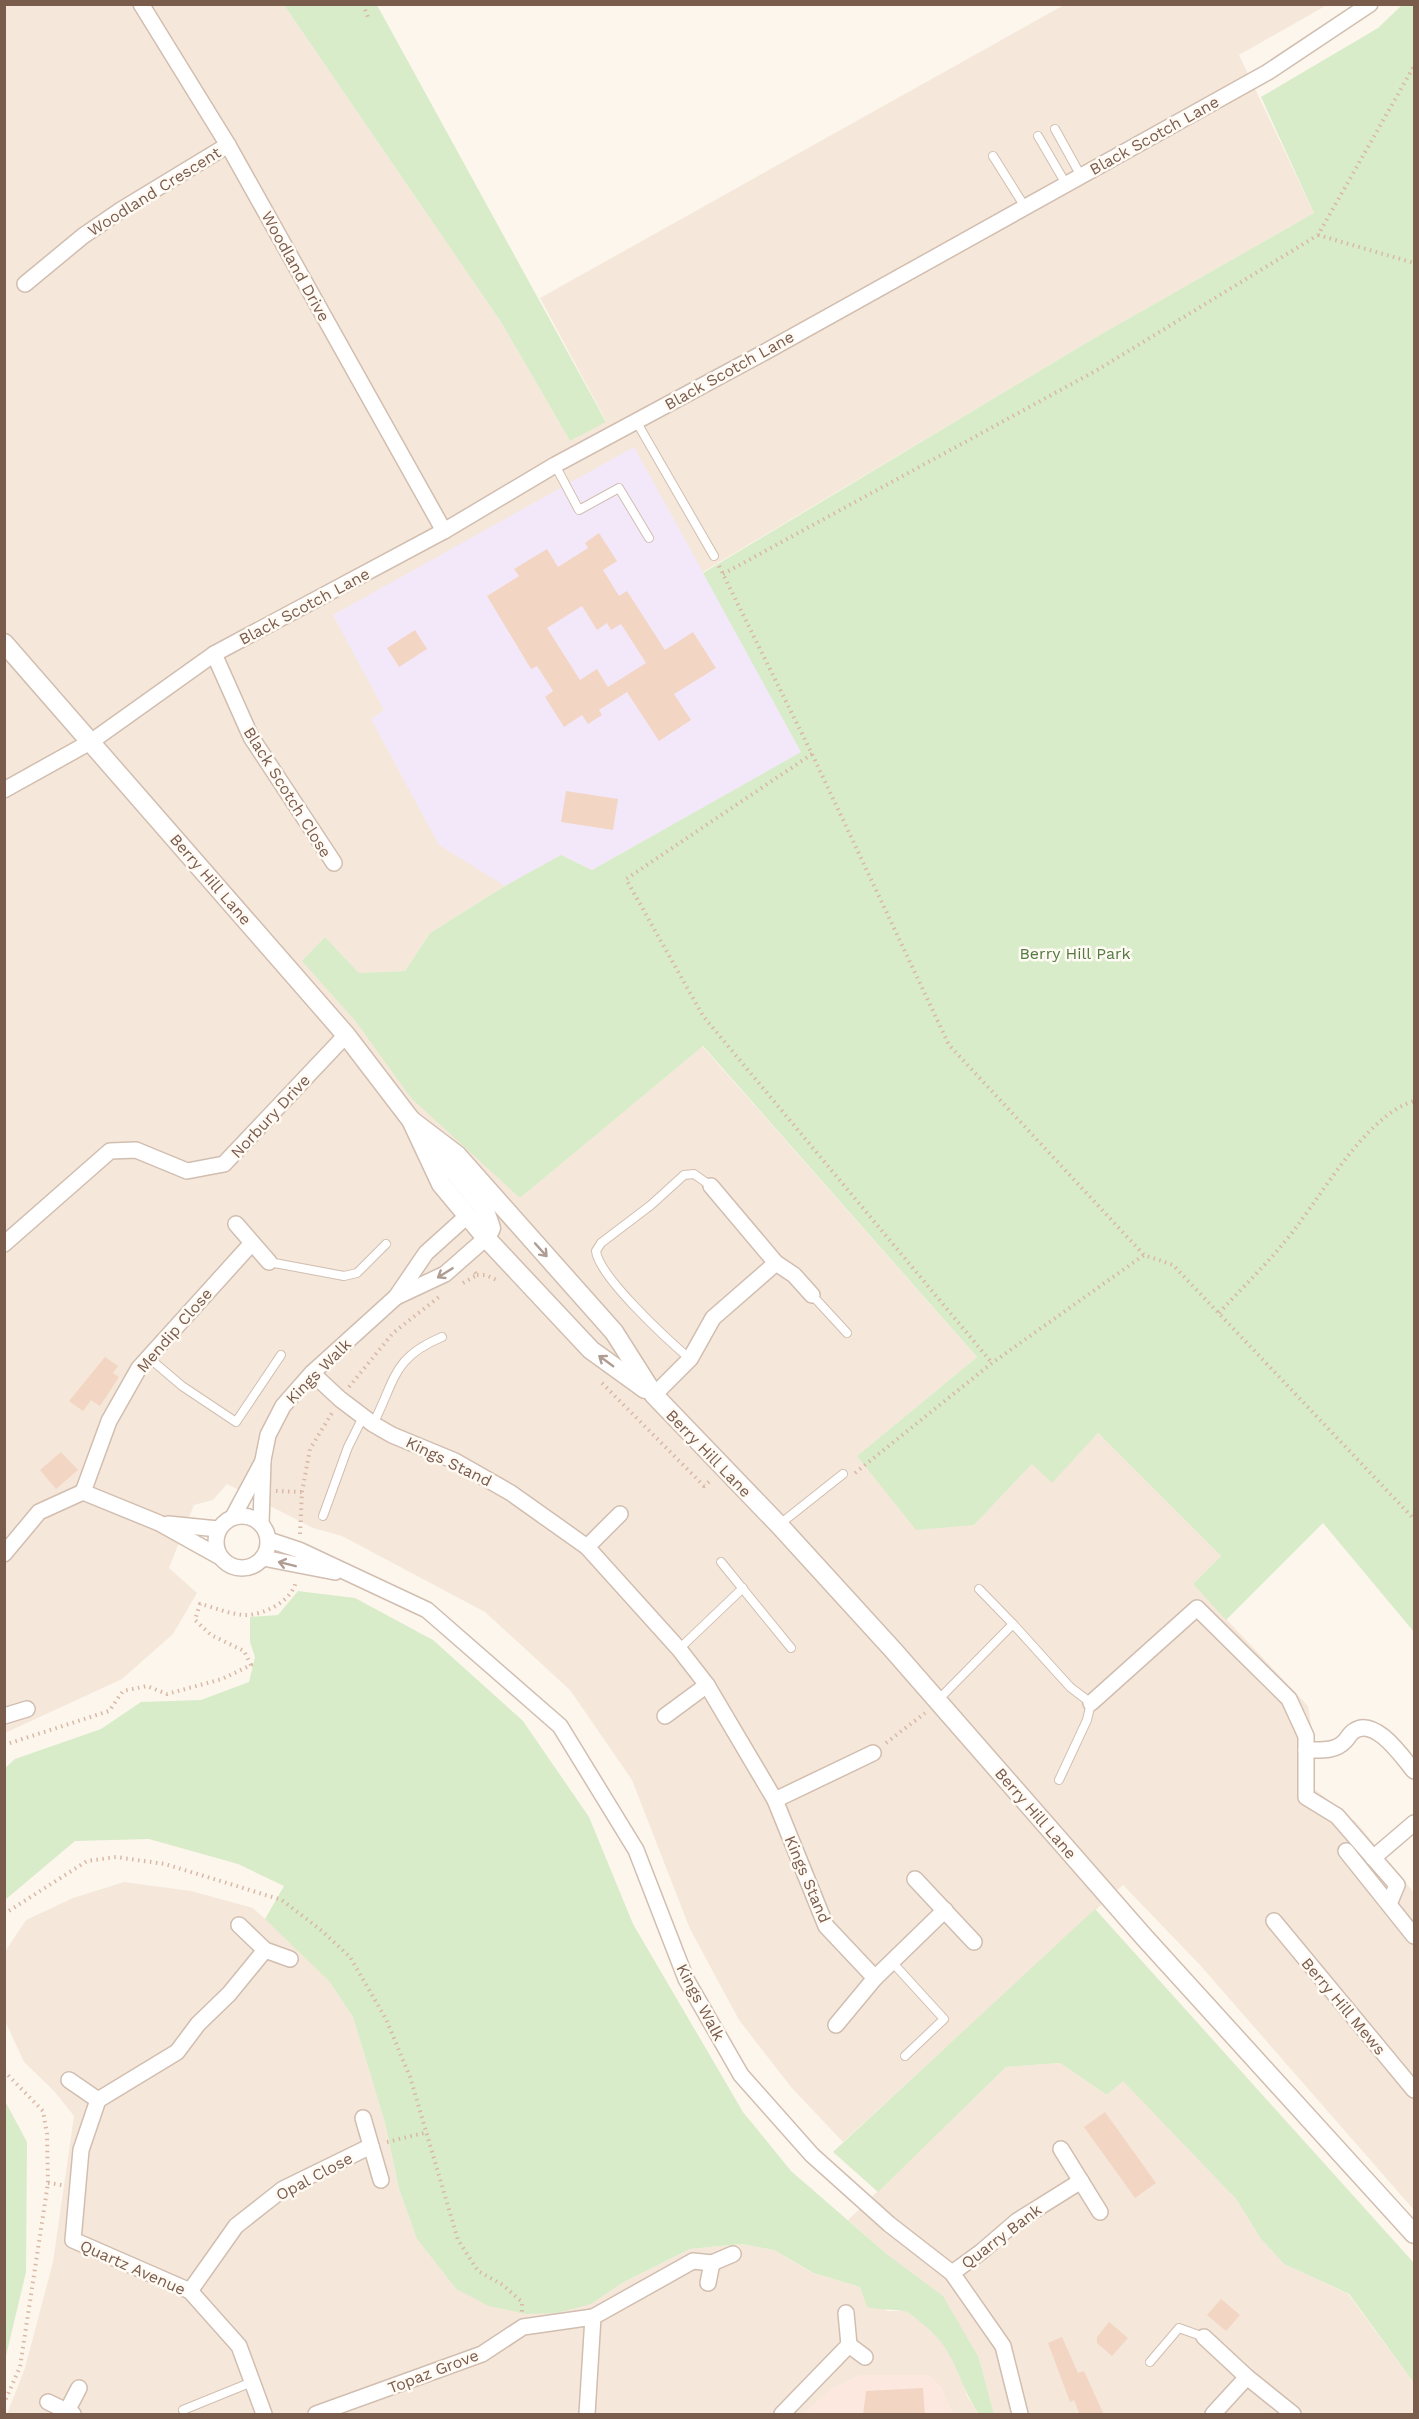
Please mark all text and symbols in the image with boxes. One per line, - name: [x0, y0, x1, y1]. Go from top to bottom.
- street label: Black Scotch Lane: [1086, 92, 1222, 179]
- street label: Woodland Crescent: [84, 143, 224, 240]
- street label: Woodland Drive: [257, 208, 334, 325]
- street label: Black Scotch Lane: [661, 327, 797, 414]
- street label: Black Scotch Lane: [236, 564, 373, 649]
- street label: Black Scotch Close: [240, 723, 335, 861]
- street label: Berry Hill Lane: [166, 830, 255, 929]
- park label: Berry Hill Park: [1019, 944, 1131, 963]
- street label: Norbury Drive: [227, 1071, 314, 1162]
- one-way arrow: [535, 1242, 548, 1258]
- one-way arrow: [437, 1267, 454, 1279]
- street label: Mendip Close: [133, 1284, 216, 1376]
- street label: Kings Walk: [282, 1335, 355, 1408]
- one-way arrow: [599, 1355, 615, 1367]
- street label: Berry Hill Lane: [662, 1406, 755, 1501]
- street label: Kings Stand: [403, 1433, 495, 1490]
- one-way arrow: [278, 1558, 297, 1570]
- street label: Berry Hill Lane: [991, 1764, 1080, 1863]
- street label: Kings Stand: [781, 1833, 834, 1926]
- street label: Berry Hill Mews: [1297, 1954, 1390, 2059]
- street label: Kings Walk: [672, 1960, 729, 2044]
- street label: Opal Close: [273, 2148, 356, 2205]
- street label: Quarry Bank: [957, 2200, 1045, 2273]
- street label: Quartz Avenue: [77, 2236, 189, 2299]
- street label: Topaz Grove: [385, 2345, 481, 2397]

